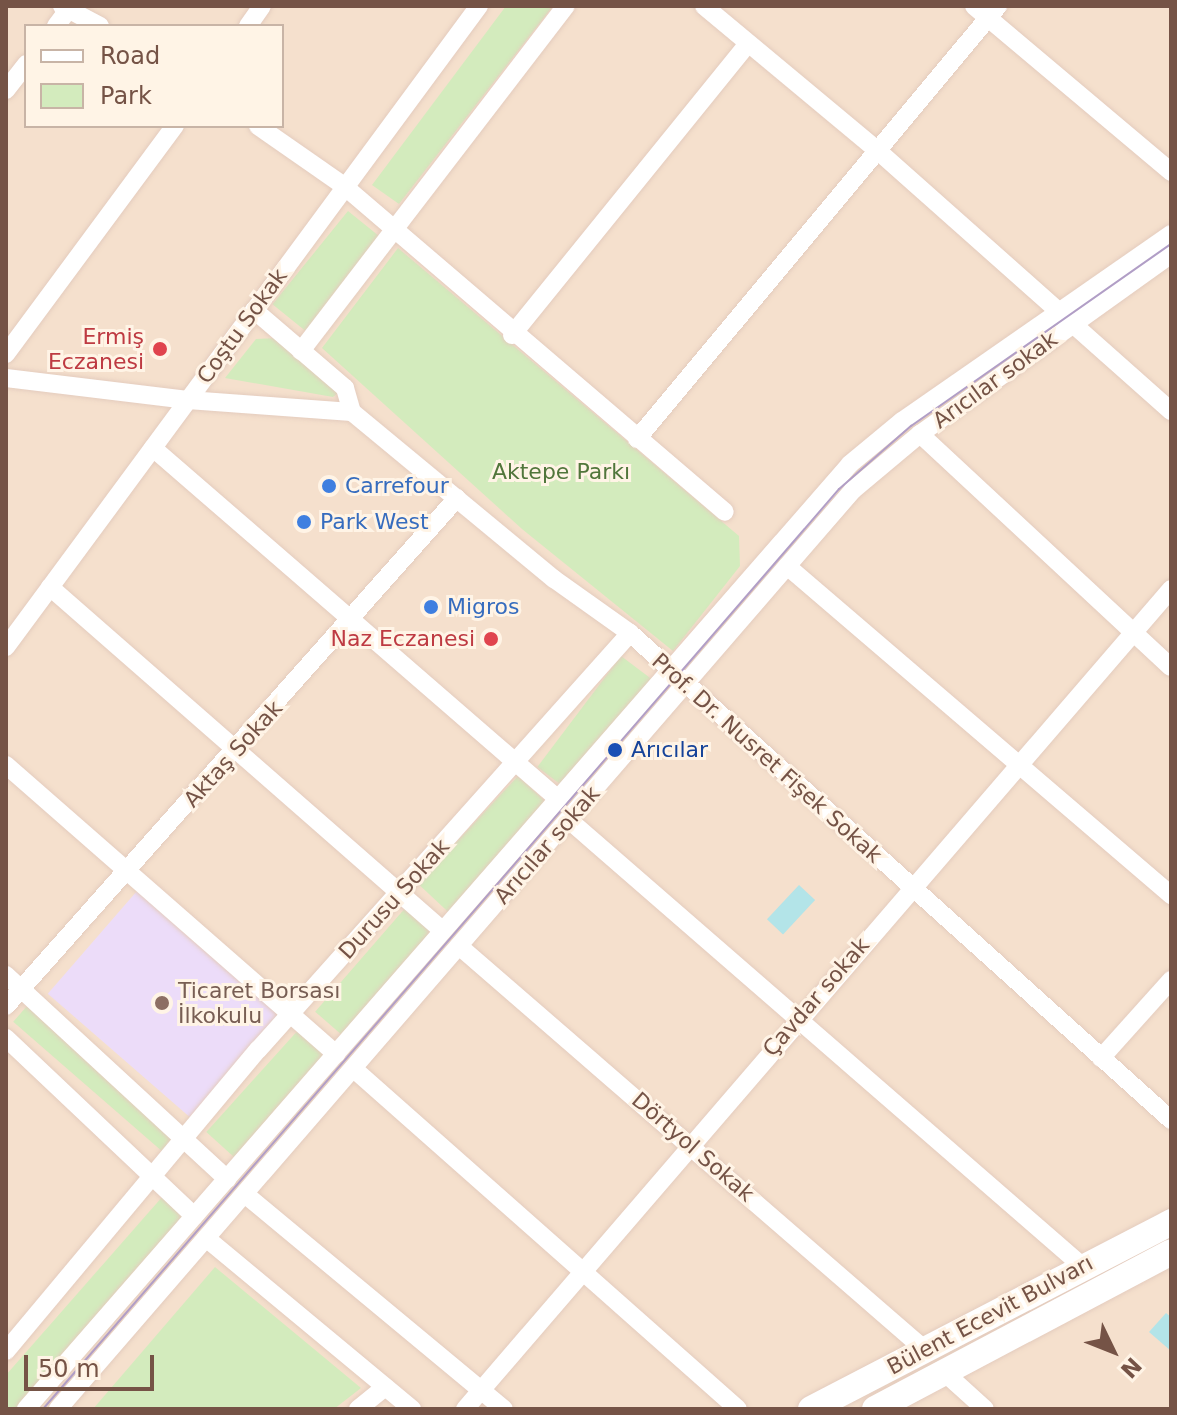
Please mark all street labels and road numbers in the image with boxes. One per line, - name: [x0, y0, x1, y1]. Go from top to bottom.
- street label: Coştu Sokak: [191, 263, 293, 389]
- street label: Arıcılar sokak: [928, 326, 1062, 434]
- street label: Prof. Dr. Nusret Fişek Sokak: [647, 648, 887, 868]
- street label: Aktaş Sokak: [178, 695, 288, 813]
- street label: Arıcılar sokak: [489, 781, 605, 909]
- street label: Durusu Sokak: [333, 834, 455, 964]
- street label: Çavdar sokak: [757, 932, 875, 1062]
- street label: Dörtyol Sokak: [626, 1087, 760, 1207]
- street label: Bülent Ecevit Bulvarı: [883, 1250, 1097, 1380]

